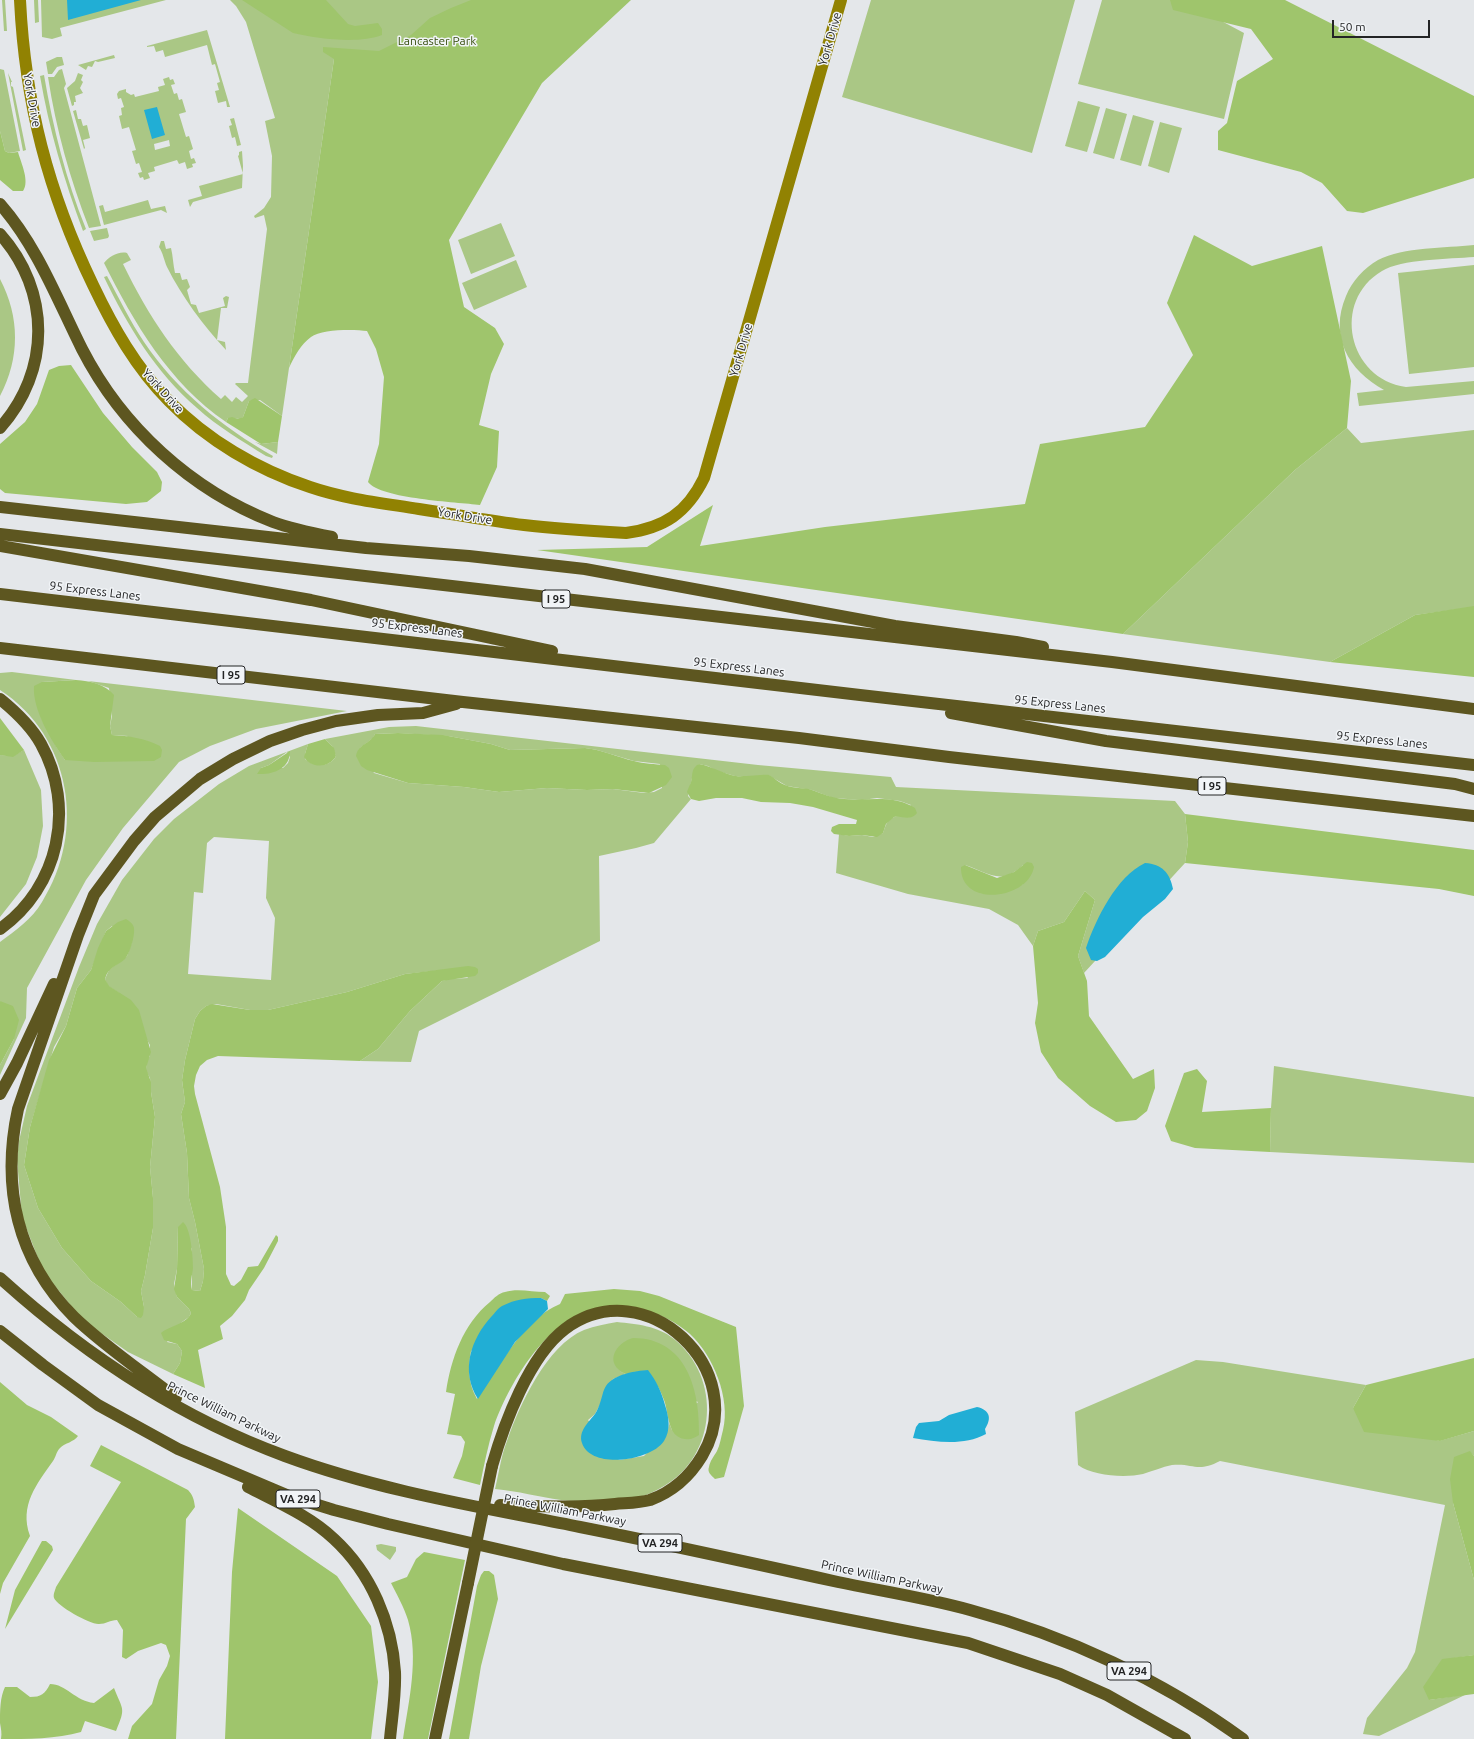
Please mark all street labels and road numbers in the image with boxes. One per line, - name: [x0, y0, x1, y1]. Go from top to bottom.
- street label: York Drive: [815, 11, 845, 67]
- street label: York Drive: [20, 72, 44, 128]
- street label: York Drive: [726, 322, 756, 378]
- street label: York Drive: [139, 366, 187, 416]
- street label: York Drive: [437, 505, 493, 527]
- street label: 95 Express Lanes: [49, 578, 141, 604]
- road number: I 95: [542, 590, 570, 608]
- street label: 95 Express Lanes: [371, 615, 463, 641]
- street label: 95 Express Lanes: [693, 654, 785, 680]
- road number: I 95: [217, 666, 245, 684]
- street label: 95 Express Lanes: [1014, 692, 1106, 716]
- street label: 95 Express Lanes: [1336, 728, 1428, 752]
- road number: I 95: [1198, 777, 1226, 795]
- street label: Prince William Parkway: [165, 1378, 283, 1446]
- road number: VA 294: [276, 1490, 320, 1508]
- street label: Prince William Parkway: [503, 1491, 627, 1529]
- road number: VA 294: [638, 1534, 682, 1552]
- street label: Prince William Parkway: [820, 1557, 944, 1597]
- road number: VA 294: [1107, 1662, 1151, 1680]

